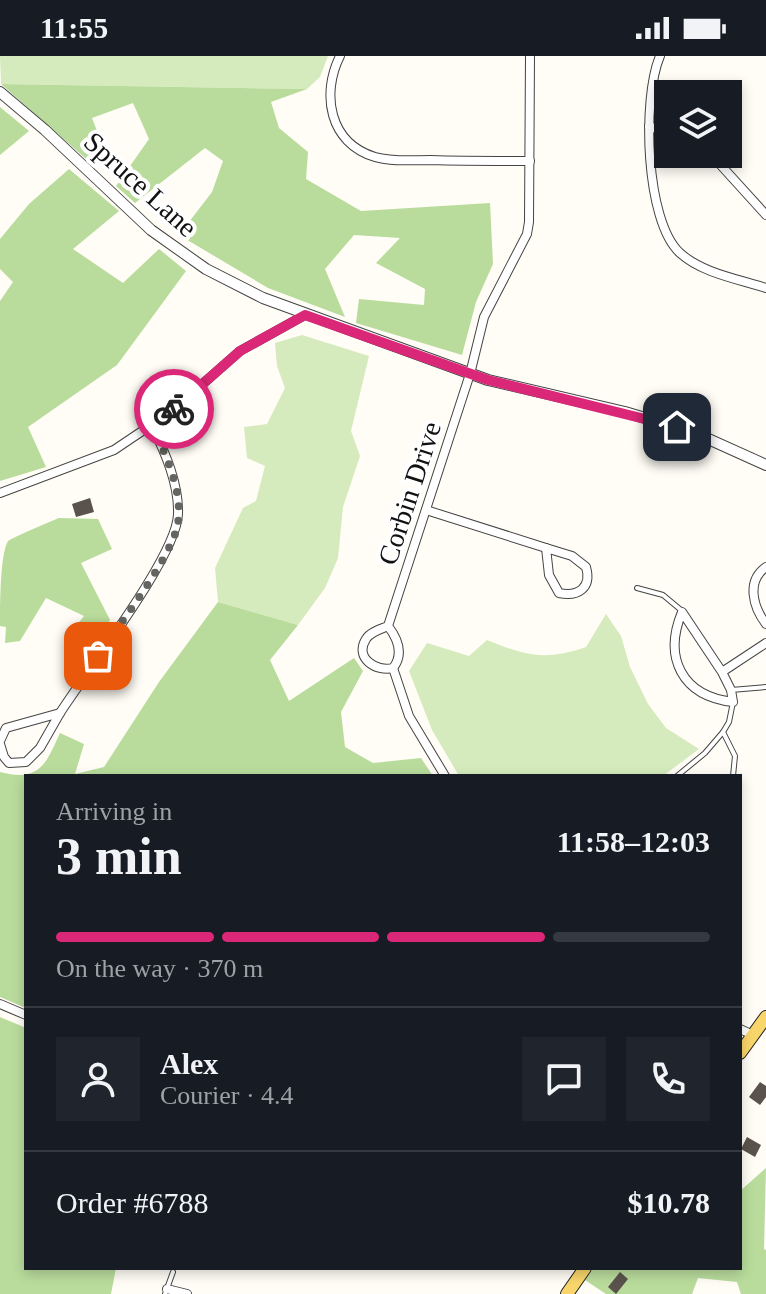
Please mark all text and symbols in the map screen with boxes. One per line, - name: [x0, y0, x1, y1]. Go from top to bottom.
- text: 11:55: [40, 11, 108, 44]
- map controls: [654, 80, 742, 168]
- button: layers: [654, 80, 742, 168]
- street label: Spruce Lane: [78, 126, 203, 243]
- courier: [134, 369, 214, 449]
- icon: bike: [152, 387, 196, 431]
- pin: [643, 393, 711, 461]
- icon: home: [655, 405, 699, 449]
- street label: Corbin Drive: [372, 418, 447, 569]
- pin: [64, 622, 132, 690]
- icon: bag: [76, 634, 120, 678]
- text: Arriving in: [56, 797, 172, 826]
- text: 11:58–12:03: [557, 825, 710, 858]
- text: 3 min: [56, 828, 182, 885]
- text: On the way · 370 m: [56, 954, 263, 983]
- button: person: [56, 1037, 140, 1121]
- button: chat: [522, 1037, 606, 1121]
- button: phone: [626, 1037, 710, 1121]
- text: Alex: [160, 1047, 218, 1080]
- text: Courier · 4.4: [160, 1081, 294, 1110]
- text: Order #6788: [56, 1186, 208, 1219]
- text: $10.78: [628, 1186, 710, 1219]

